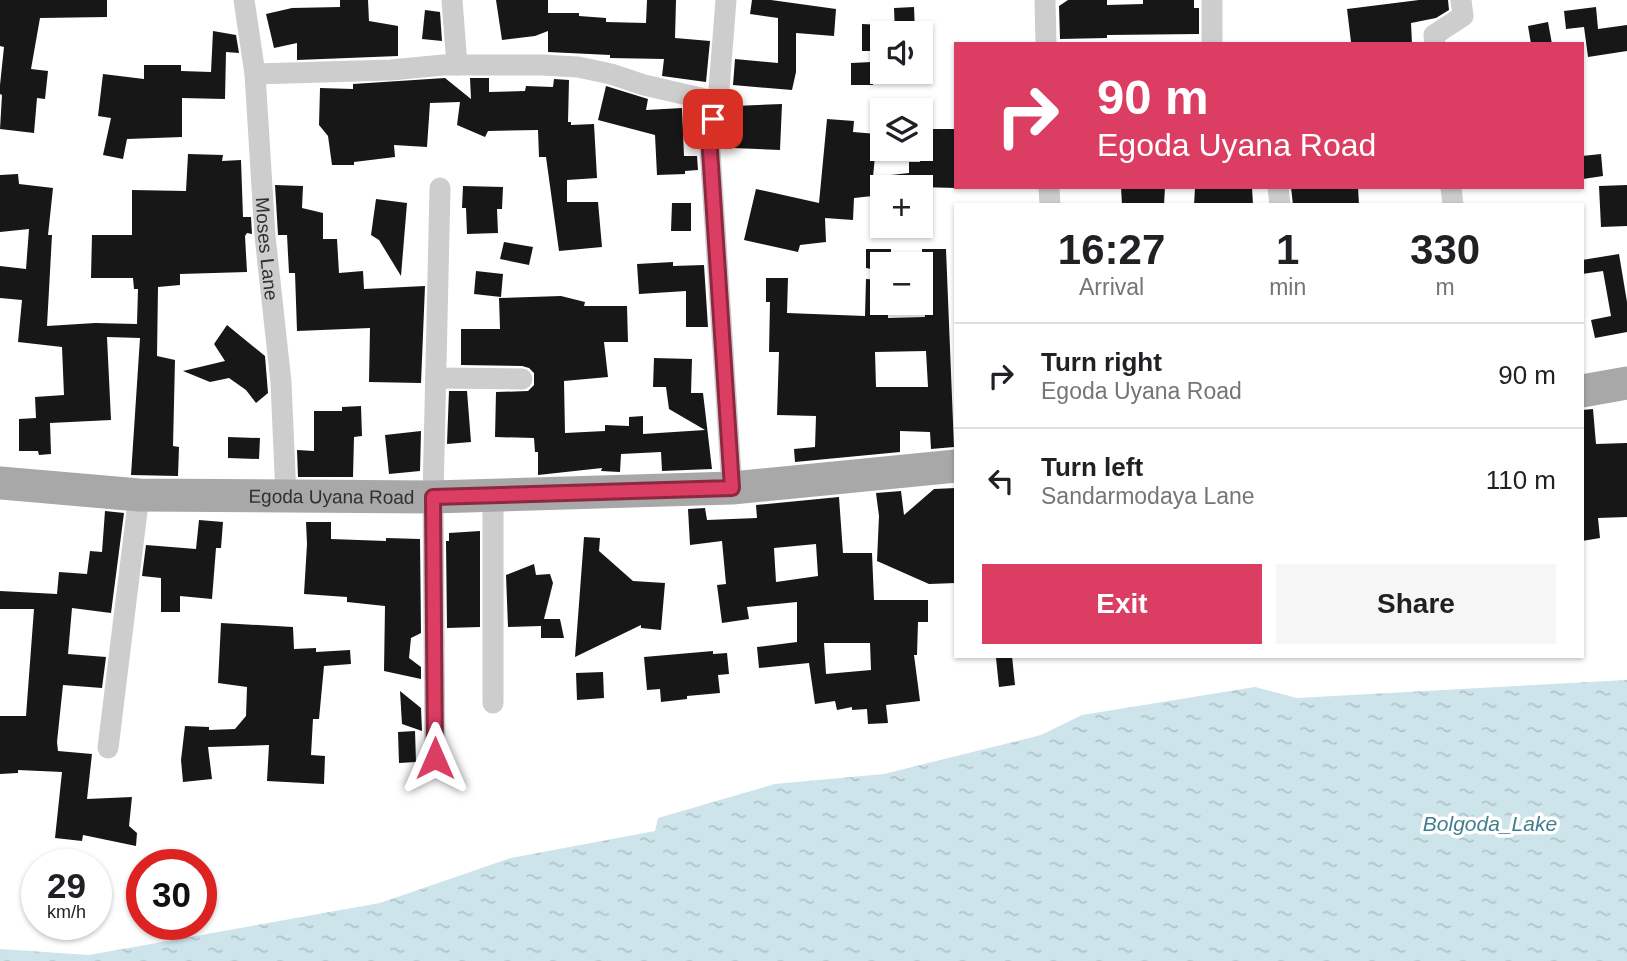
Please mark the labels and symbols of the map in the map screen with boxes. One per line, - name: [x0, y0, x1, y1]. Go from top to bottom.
- pin: [683, 89, 743, 149]
- street label: Moses Lane: [252, 197, 282, 301]
- street label: Egoda Uyana Road: [248, 486, 415, 508]
- position arrow: [398, 721, 472, 795]
- water label: Bolgoda_Lake: [1423, 812, 1557, 835]
- speed limit sign: 30: [126, 849, 217, 940]

